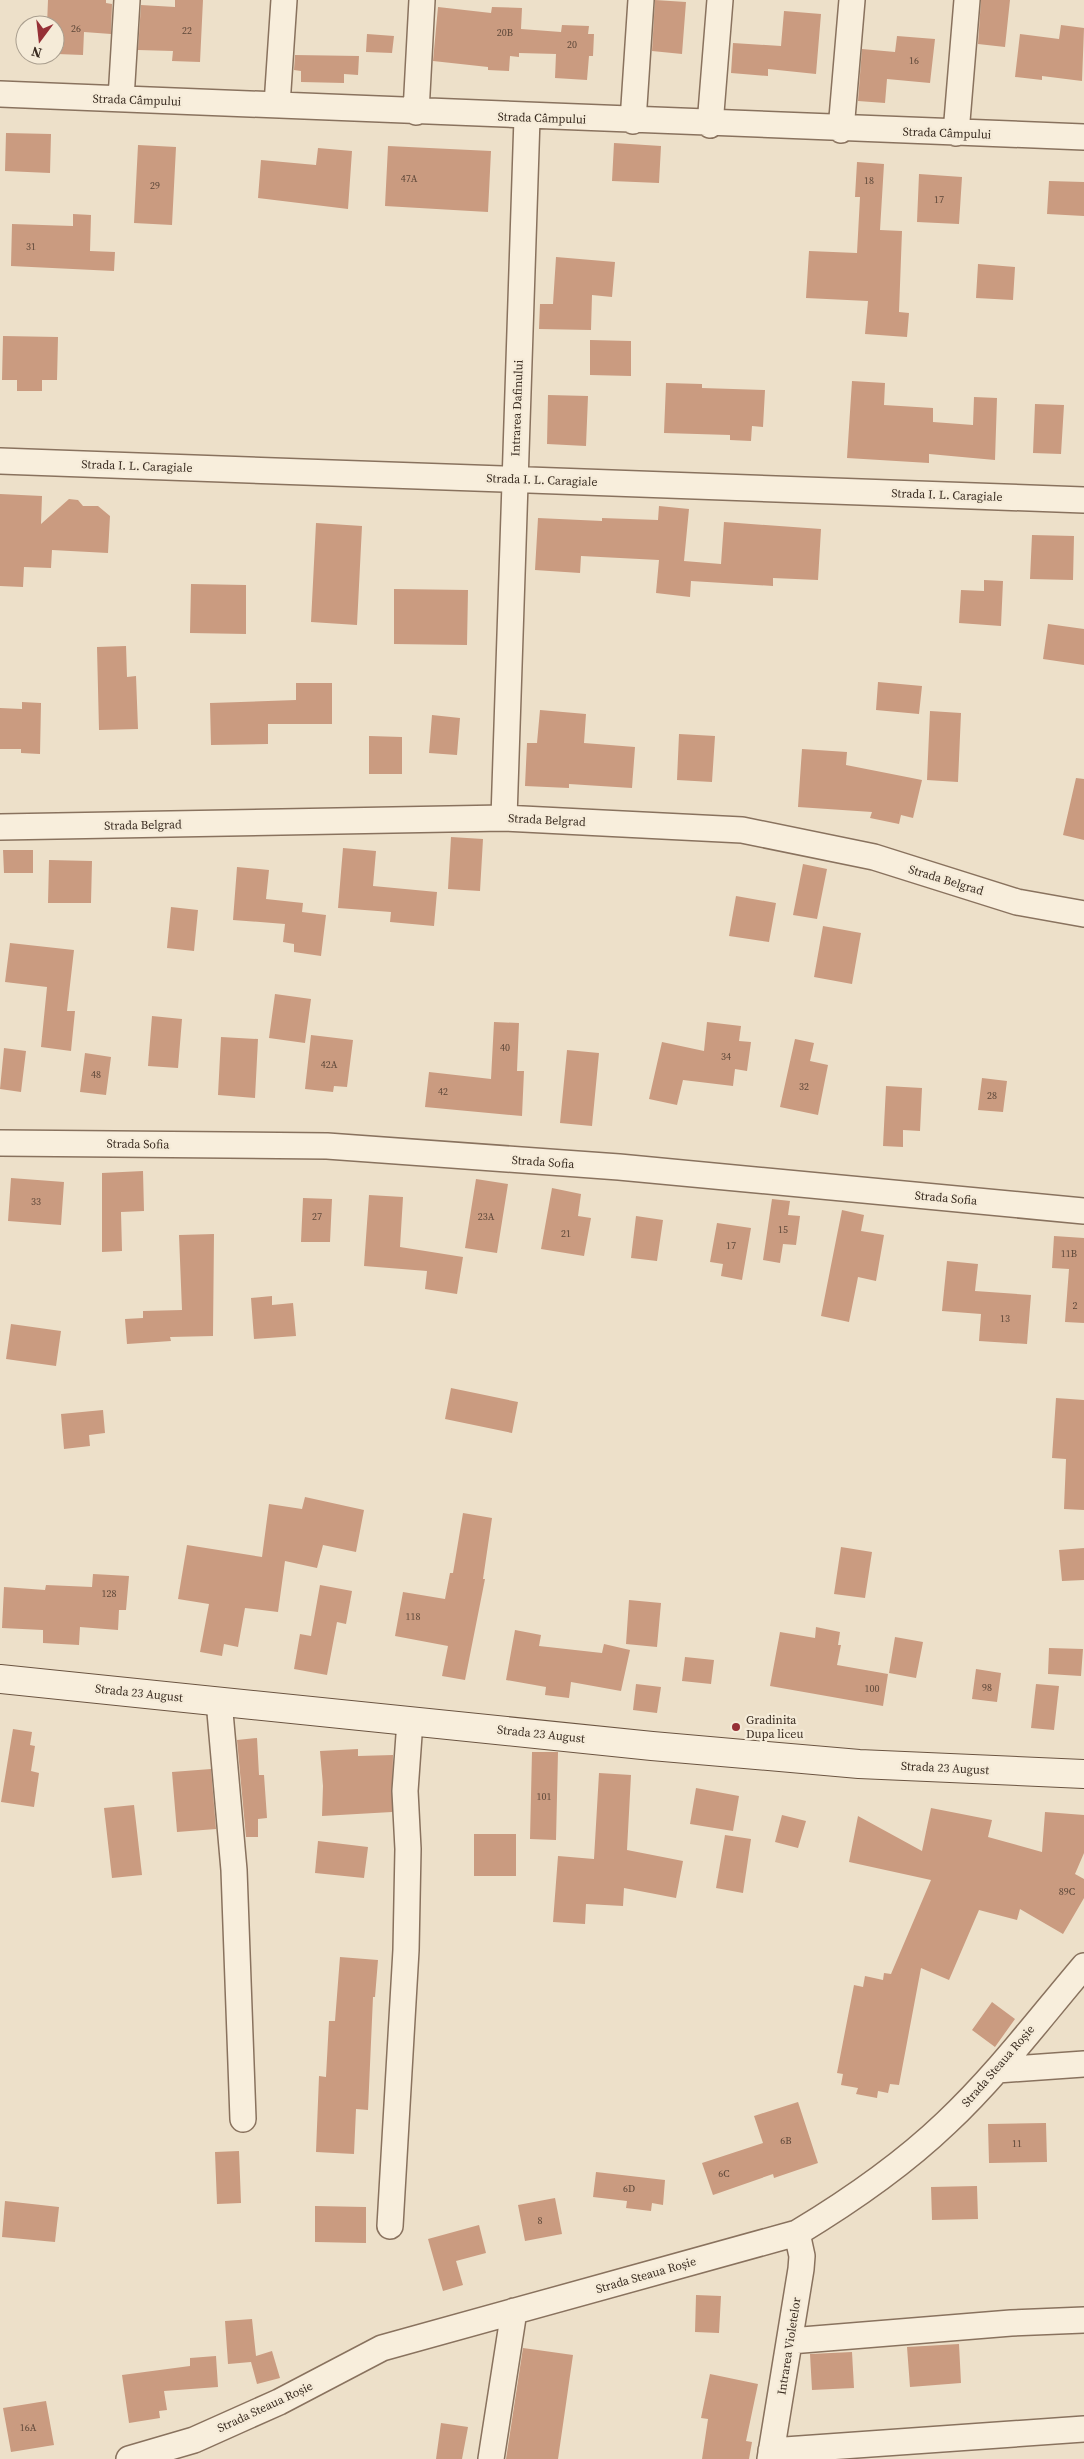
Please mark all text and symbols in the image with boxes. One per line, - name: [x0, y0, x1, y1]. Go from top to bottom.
- north arrow: [15, 15, 65, 65]
- house number: 26: [71, 22, 81, 35]
- house number: 22: [182, 24, 192, 37]
- house number: 20B: [497, 26, 513, 39]
- house number: 20: [567, 38, 577, 51]
- text: N: [29, 42, 44, 64]
- house number: 16: [909, 54, 919, 67]
- street label: Strada Câmpului: [92, 90, 182, 110]
- street label: Strada Câmpului: [497, 108, 587, 128]
- street label: Strada Câmpului: [902, 123, 992, 143]
- house number: 47A: [401, 172, 418, 185]
- house number: 18: [864, 174, 874, 187]
- house number: 29: [150, 179, 160, 192]
- house number: 17: [934, 193, 944, 206]
- house number: 31: [26, 240, 36, 253]
- street label: Intrarea Dafinului: [507, 359, 527, 457]
- street label: Strada I. L. Caragiale: [81, 456, 193, 476]
- street label: Strada I. L. Caragiale: [486, 470, 598, 490]
- street label: Strada I. L. Caragiale: [891, 485, 1003, 505]
- street label: Strada Belgrad: [508, 810, 586, 830]
- street label: Strada Belgrad: [104, 816, 182, 834]
- street label: Strada Belgrad: [907, 861, 986, 899]
- house number: 40: [500, 1041, 510, 1054]
- house number: 34: [721, 1050, 731, 1063]
- house number: 42A: [321, 1058, 338, 1071]
- house number: 48: [91, 1068, 101, 1081]
- house number: 32: [799, 1080, 809, 1093]
- house number: 42: [438, 1085, 448, 1098]
- house number: 28: [987, 1089, 997, 1102]
- street label: Strada Sofia: [107, 1135, 170, 1153]
- street label: Strada Sofia: [511, 1152, 576, 1172]
- street label: Strada Sofia: [914, 1187, 979, 1209]
- house number: 33: [31, 1195, 41, 1208]
- house number: 27: [312, 1210, 322, 1223]
- house number: 23A: [478, 1210, 495, 1223]
- house number: 15: [778, 1223, 788, 1236]
- house number: 21: [561, 1227, 571, 1240]
- house number: 17: [726, 1239, 736, 1252]
- house number: 11B: [1061, 1247, 1077, 1260]
- house number: 2: [1073, 1299, 1078, 1312]
- house number: 13: [1000, 1312, 1010, 1325]
- house number: 128: [102, 1587, 117, 1600]
- house number: 118: [406, 1610, 421, 1623]
- street label: Strada 23 August: [94, 1680, 184, 1706]
- house number: 98: [982, 1681, 992, 1694]
- house number: 100: [865, 1682, 880, 1695]
- place label: Gradinita Dupa liceu: [746, 1712, 803, 1742]
- street label: Strada 23 August: [496, 1721, 586, 1747]
- marker: Gradinita Dupa liceu: [730, 1721, 742, 1733]
- street label: Strada 23 August: [900, 1758, 990, 1778]
- house number: 101: [537, 1790, 552, 1803]
- house number: 89C: [1059, 1885, 1075, 1898]
- street label: Strada Steaua Roșie: [958, 2022, 1038, 2110]
- house number: 6B: [780, 2134, 792, 2147]
- house number: 11: [1012, 2137, 1022, 2150]
- house number: 6C: [718, 2167, 730, 2180]
- house number: 6D: [623, 2182, 635, 2195]
- house number: 8: [538, 2214, 543, 2227]
- street label: Strada Steaua Roșie: [594, 2253, 698, 2297]
- street label: Intrarea Violetelor: [773, 2296, 805, 2396]
- street label: Strada Steaua Roșie: [215, 2378, 315, 2436]
- house number: 16A: [20, 2421, 37, 2434]

